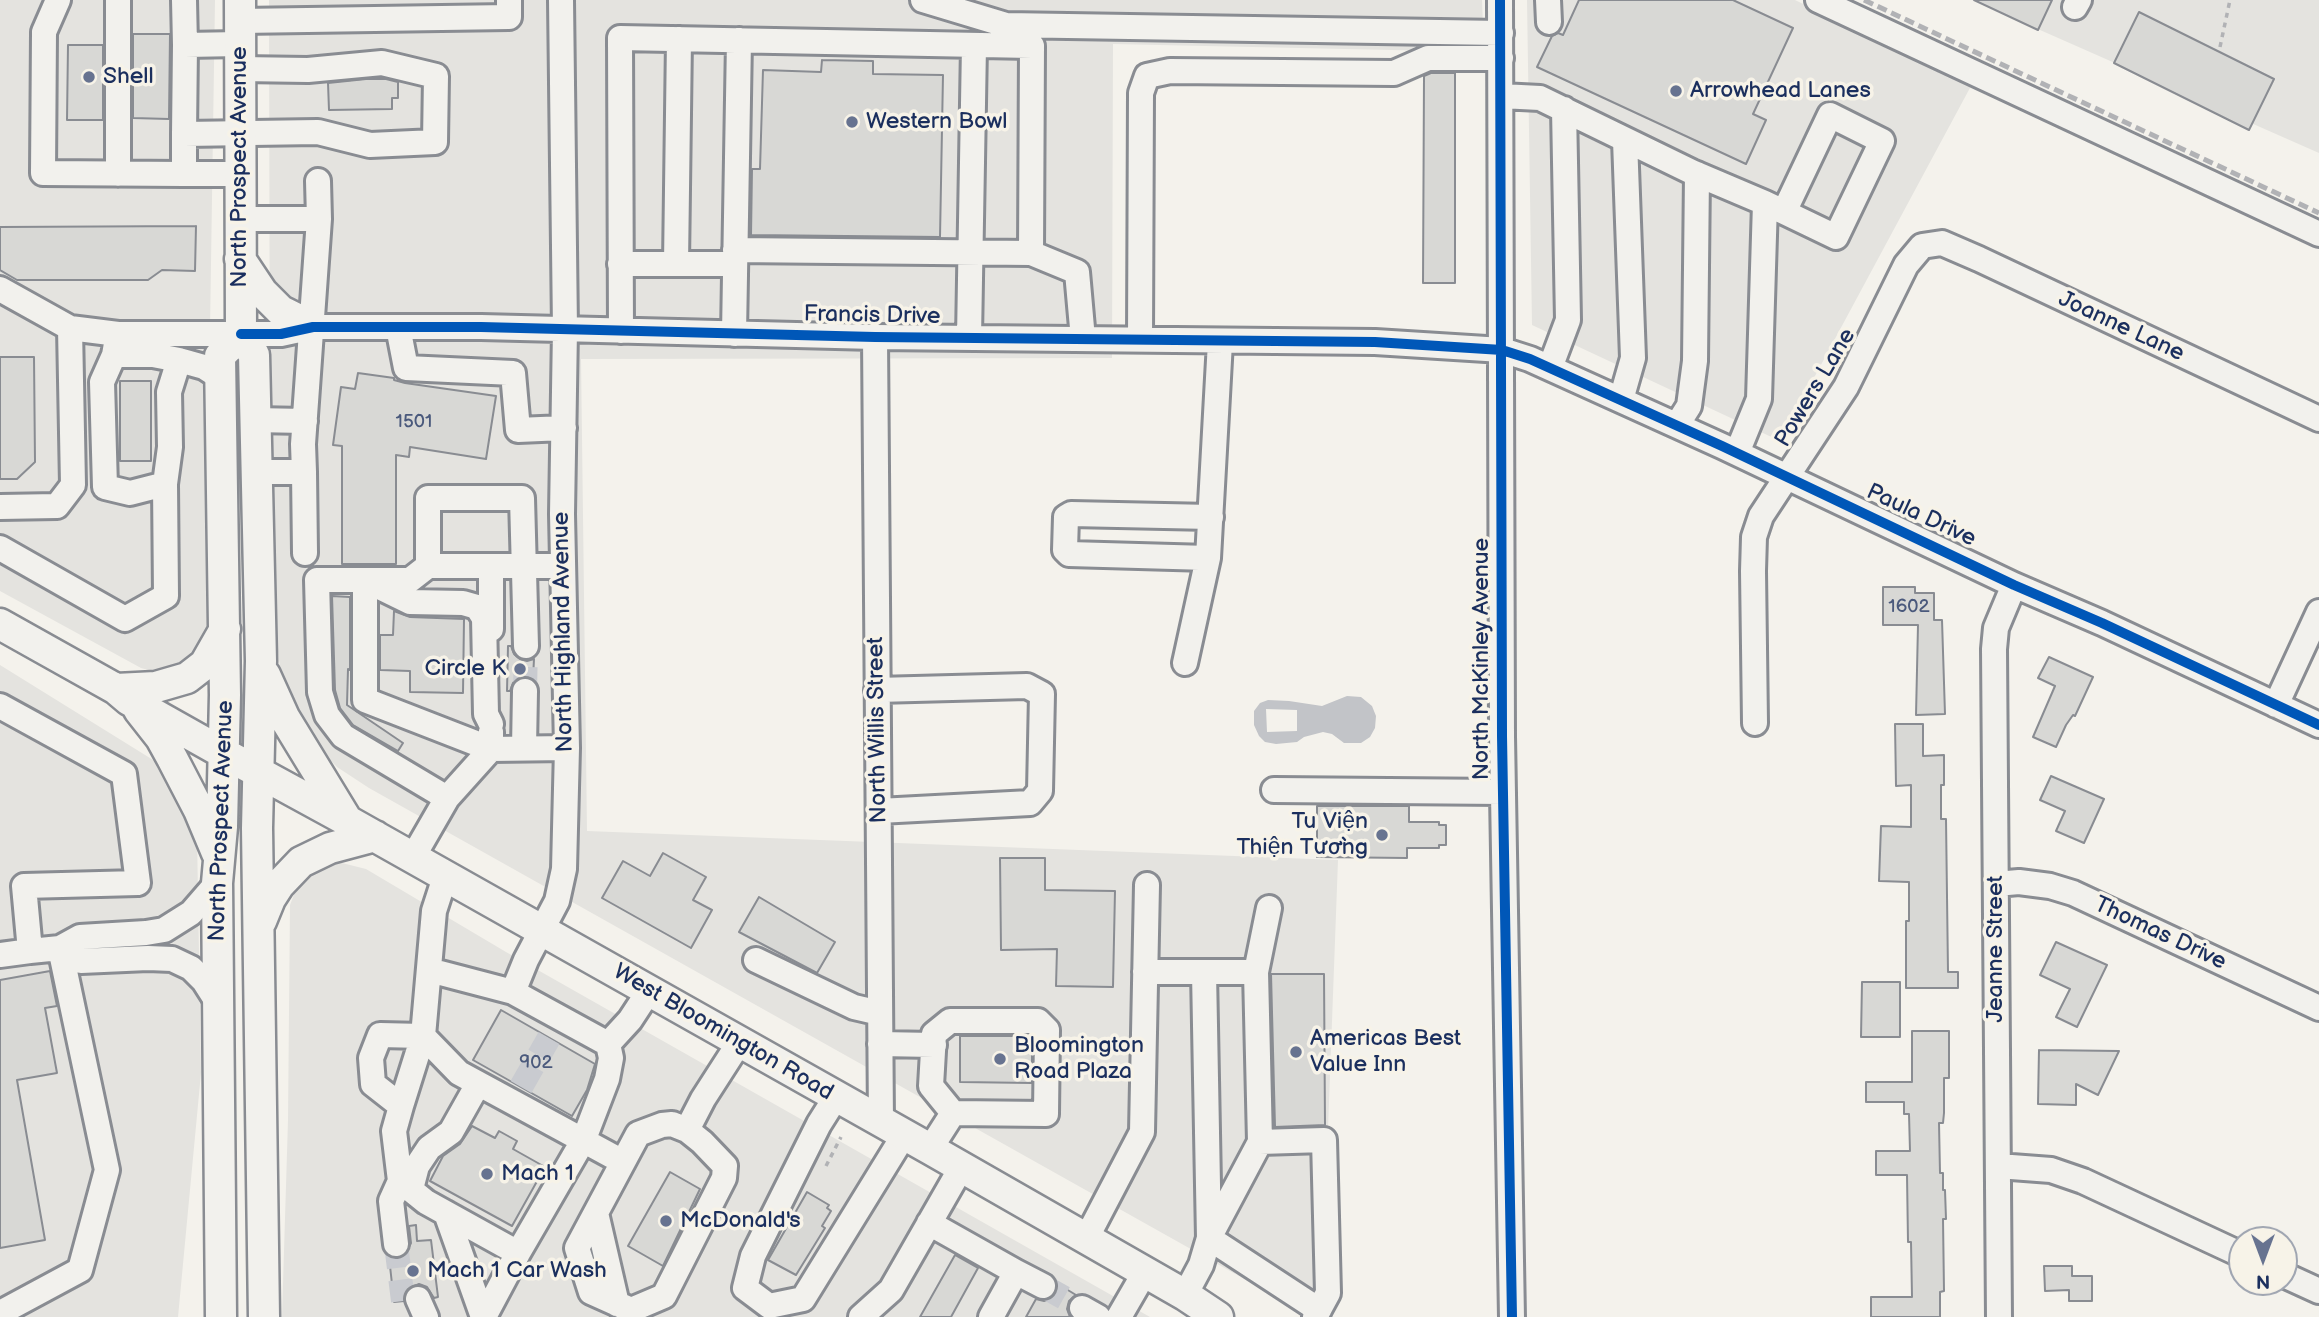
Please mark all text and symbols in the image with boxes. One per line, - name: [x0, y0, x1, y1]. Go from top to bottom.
- street label: North Prospect Avenue: [226, 46, 254, 288]
- place label: Shell: [103, 63, 154, 91]
- marker: Shell: [81, 69, 97, 85]
- place label: Arrowhead Lanes: [1690, 77, 1871, 105]
- marker: Arrowhead Lanes: [1668, 83, 1684, 99]
- place label: Western Bowl: [866, 108, 1007, 136]
- marker: Western Bowl: [844, 114, 860, 130]
- street label: Joanne Lane: [2054, 286, 2188, 368]
- street label: Francis Drive: [803, 301, 941, 331]
- street label: Powers Lane: [1770, 324, 1862, 452]
- house number: 1501: [396, 411, 432, 433]
- street label: Paula Drive: [1862, 479, 1980, 553]
- street label: North Highland Avenue: [548, 511, 580, 753]
- street label: North McKinley Avenue: [1468, 538, 1496, 780]
- house number: 1602: [1888, 596, 1930, 618]
- street label: North Willis Street: [863, 636, 893, 824]
- place label: Circle K: [425, 655, 506, 683]
- marker: Circle K: [512, 661, 528, 677]
- street label: North Prospect Avenue: [204, 700, 240, 942]
- place label: Tu Viện Thiện Tường: [1236, 808, 1368, 862]
- marker: Tu Viện Thiện Tường: [1374, 827, 1390, 843]
- street label: Jeanne Street: [1982, 875, 2010, 1023]
- street label: Thomas Drive: [2090, 891, 2230, 977]
- street label: West Bloomington Road: [608, 959, 838, 1107]
- place label: Americas Best Value Inn: [1310, 1025, 1461, 1079]
- place label: Bloomington Road Plaza: [1014, 1032, 1144, 1086]
- marker: Americas Best Value Inn: [1288, 1044, 1304, 1060]
- marker: Bloomington Road Plaza: [992, 1051, 1008, 1067]
- house number: 902: [519, 1052, 553, 1074]
- place label: Mach 1: [501, 1160, 574, 1188]
- marker: Mach 1: [479, 1166, 495, 1182]
- place label: McDonald's: [680, 1207, 801, 1235]
- marker: McDonald's: [658, 1213, 674, 1229]
- north arrow: [2228, 1226, 2298, 1296]
- place label: Mach 1 Car Wash: [427, 1257, 607, 1285]
- marker: Mach 1 Car Wash: [405, 1263, 421, 1279]
- text: N: [2256, 1269, 2270, 1292]

